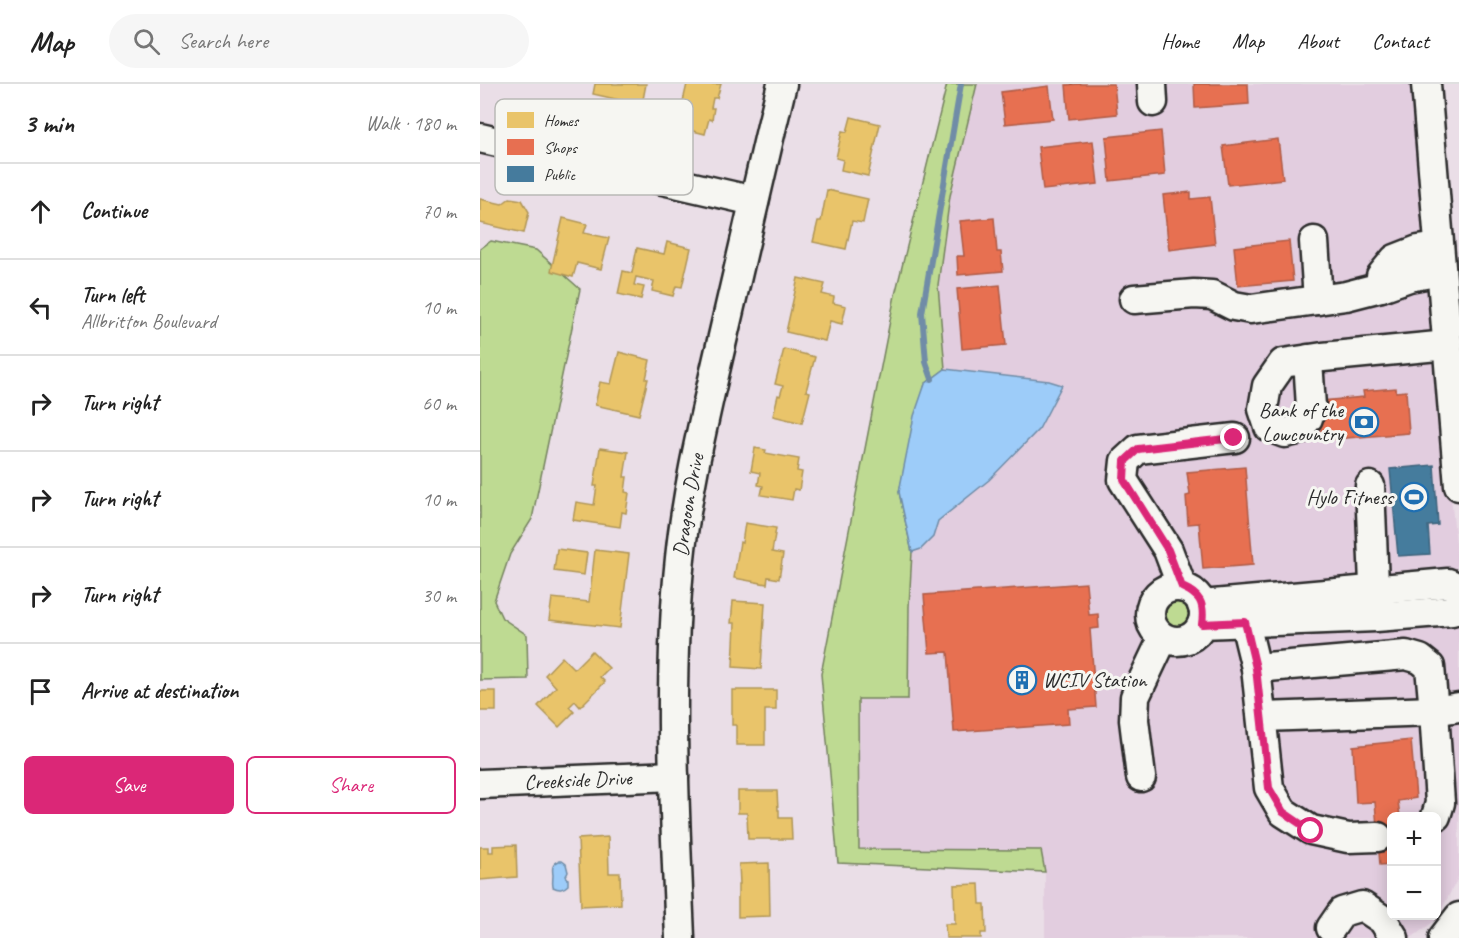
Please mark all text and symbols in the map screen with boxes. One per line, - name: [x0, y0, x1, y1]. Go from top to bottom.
- search box: [109, 14, 529, 68]
- text: Map: [30, 24, 73, 59]
- icon: search: [130, 25, 163, 58]
- text: Search here: [178, 27, 268, 55]
- text: Home: [1161, 28, 1199, 54]
- text: Map: [1232, 28, 1264, 54]
- text: About: [1297, 28, 1339, 54]
- text: Contact: [1372, 28, 1429, 54]
- legend: [495, 99, 693, 195]
- text: 3 min: [24, 107, 74, 140]
- text: Walk · 180 m: [366, 111, 456, 136]
- text: Homes: [544, 111, 580, 131]
- text: Shops: [544, 138, 578, 158]
- text: Public: [544, 165, 576, 185]
- icon: ahead: [24, 195, 57, 228]
- text: Continue: [81, 197, 147, 225]
- text: 70 m: [422, 199, 456, 224]
- text: Turn left: [81, 281, 145, 309]
- icon: left: [24, 291, 57, 324]
- text: 10 m: [422, 295, 456, 320]
- text: Allbritton Boulevard: [81, 309, 216, 334]
- icon: right: [24, 387, 57, 420]
- text: Turn right: [81, 389, 158, 417]
- text: 60 m: [422, 391, 456, 416]
- place label: Bank of the Lowcountry: [1259, 397, 1345, 447]
- bank icon: Bank of the Lowcountry: [1348, 406, 1380, 438]
- route end: [1220, 424, 1246, 450]
- street label: Dragoon Drive: [667, 450, 710, 558]
- sports icon: Hylo Fitness: [1398, 481, 1430, 513]
- icon: right: [24, 483, 57, 516]
- place label: Hylo Fitness: [1307, 484, 1395, 510]
- text: Turn right: [81, 485, 158, 513]
- text: 10 m: [422, 487, 456, 512]
- icon: right: [24, 579, 57, 612]
- text: Turn right: [81, 581, 158, 609]
- text: 30 m: [422, 583, 456, 608]
- building icon: WCIV Station: [1006, 664, 1038, 696]
- place label: WCIV Station: [1043, 667, 1148, 693]
- icon: arrive: [24, 675, 57, 708]
- text: Arrive at destination: [81, 677, 238, 705]
- button: Save: [24, 756, 234, 814]
- button: Share: [246, 756, 456, 814]
- street label: Creekside Drive: [524, 765, 633, 795]
- map controls: [1387, 812, 1441, 920]
- button: +: [1387, 812, 1441, 866]
- route start: [1297, 817, 1323, 843]
- button: −: [1387, 866, 1441, 920]

